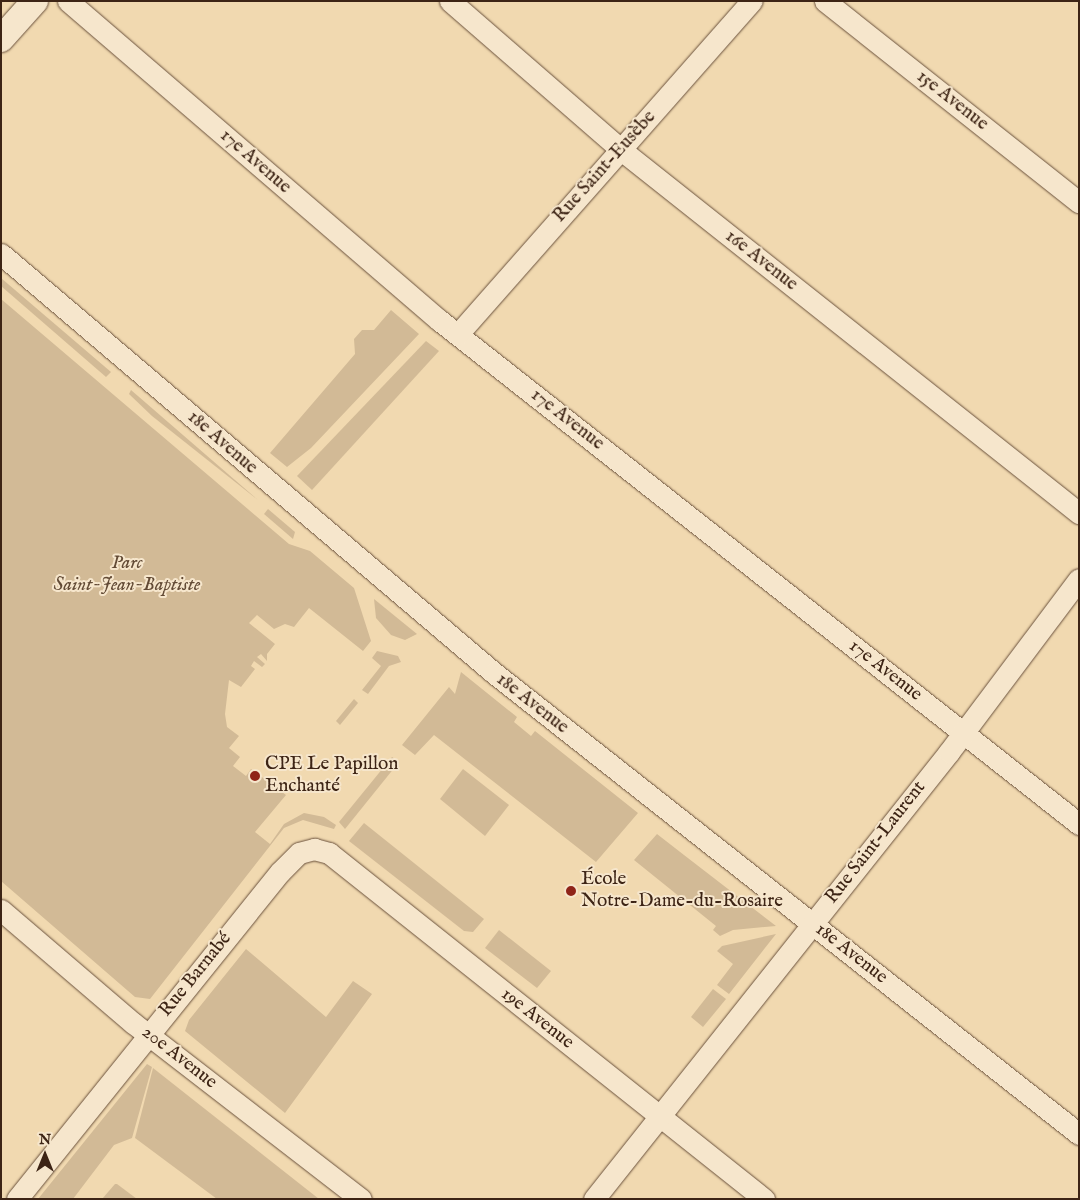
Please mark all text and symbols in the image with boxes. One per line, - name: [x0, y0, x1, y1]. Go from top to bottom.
- street label: 15e Avenue: [912, 66, 992, 136]
- street label: Rue Saint-Eusèbe: [549, 106, 661, 228]
- street label: 17e Avenue: [215, 125, 295, 199]
- street label: 16e Avenue: [720, 226, 802, 296]
- street label: 17e Avenue: [526, 384, 608, 456]
- street label: 18e Avenue: [182, 406, 262, 480]
- park label: Parc Saint-Jean-Baptiste: [54, 553, 200, 597]
- street label: 17e Avenue: [844, 635, 926, 707]
- street label: 18e Avenue: [491, 669, 573, 739]
- place label: CPE Le Papillon Enchanté: [265, 754, 398, 798]
- marker: CPE Le Papillon Enchanté: [249, 770, 261, 782]
- street label: Rue Saint-Laurent: [821, 777, 931, 909]
- place label: École Notre-Dame-du-Rosaire: [581, 869, 783, 913]
- marker: École Notre-Dame-du-Rosaire: [565, 885, 577, 897]
- street label: 18e Avenue: [810, 919, 892, 989]
- street label: Rue Barnabé: [155, 928, 237, 1022]
- street label: 19e Avenue: [496, 983, 578, 1055]
- street label: 20e Avenue: [137, 1022, 221, 1094]
- north arrow: [20, 1130, 70, 1180]
- text: N: [39, 1131, 51, 1149]

